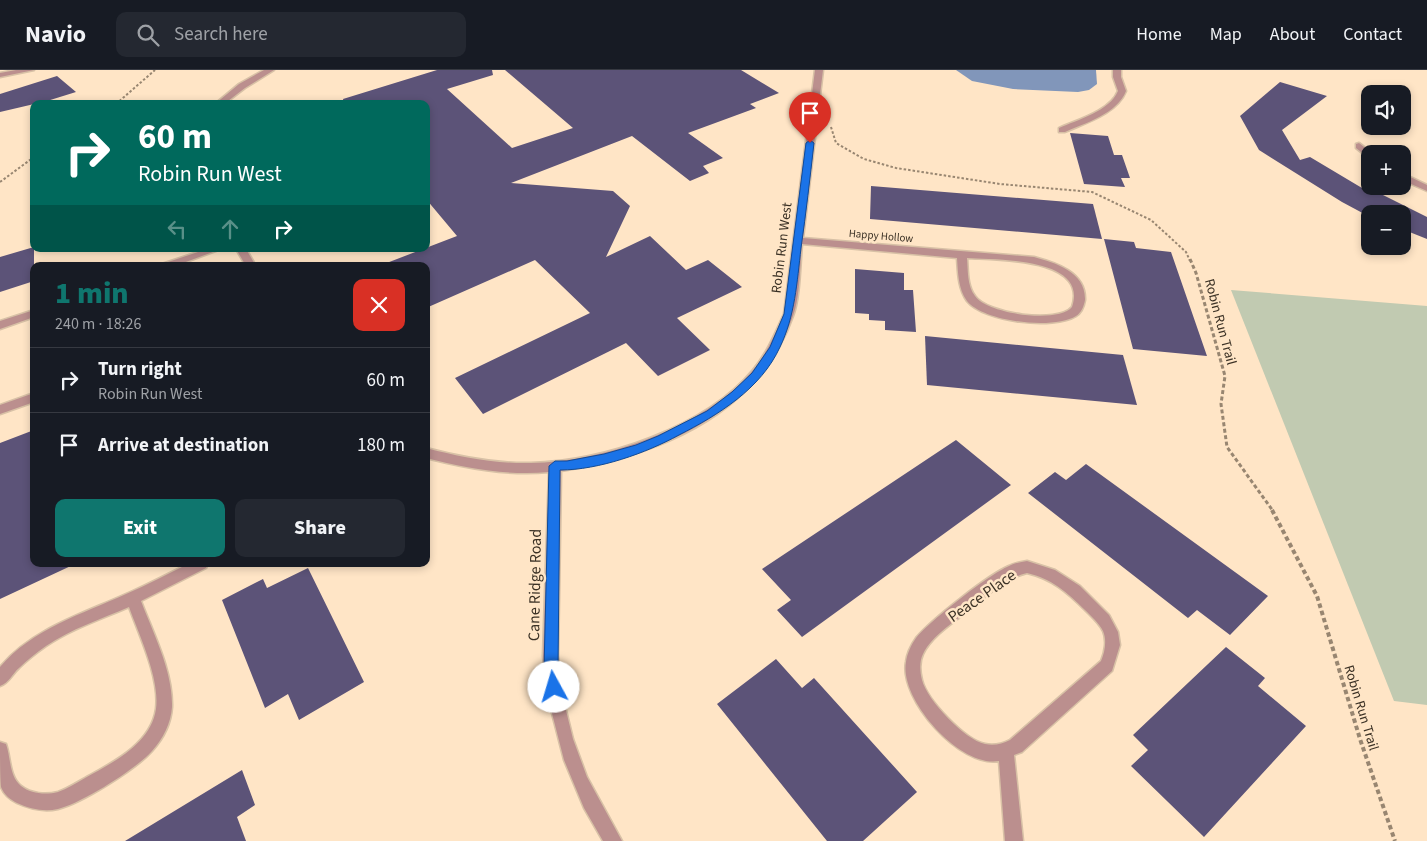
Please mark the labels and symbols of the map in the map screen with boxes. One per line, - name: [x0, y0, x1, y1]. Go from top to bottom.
- pin: [789, 92, 831, 143]
- street label: Robin Run West: [767, 201, 798, 295]
- street label: Happy Hollow: [848, 226, 914, 246]
- street label: Robin Run Trail: [1199, 277, 1241, 368]
- street label: Cane Ridge Road: [523, 529, 547, 641]
- street label: Peace Place: [943, 564, 1021, 628]
- position arrow: [527, 660, 579, 712]
- street label: Robin Run Trail: [1338, 663, 1384, 754]

